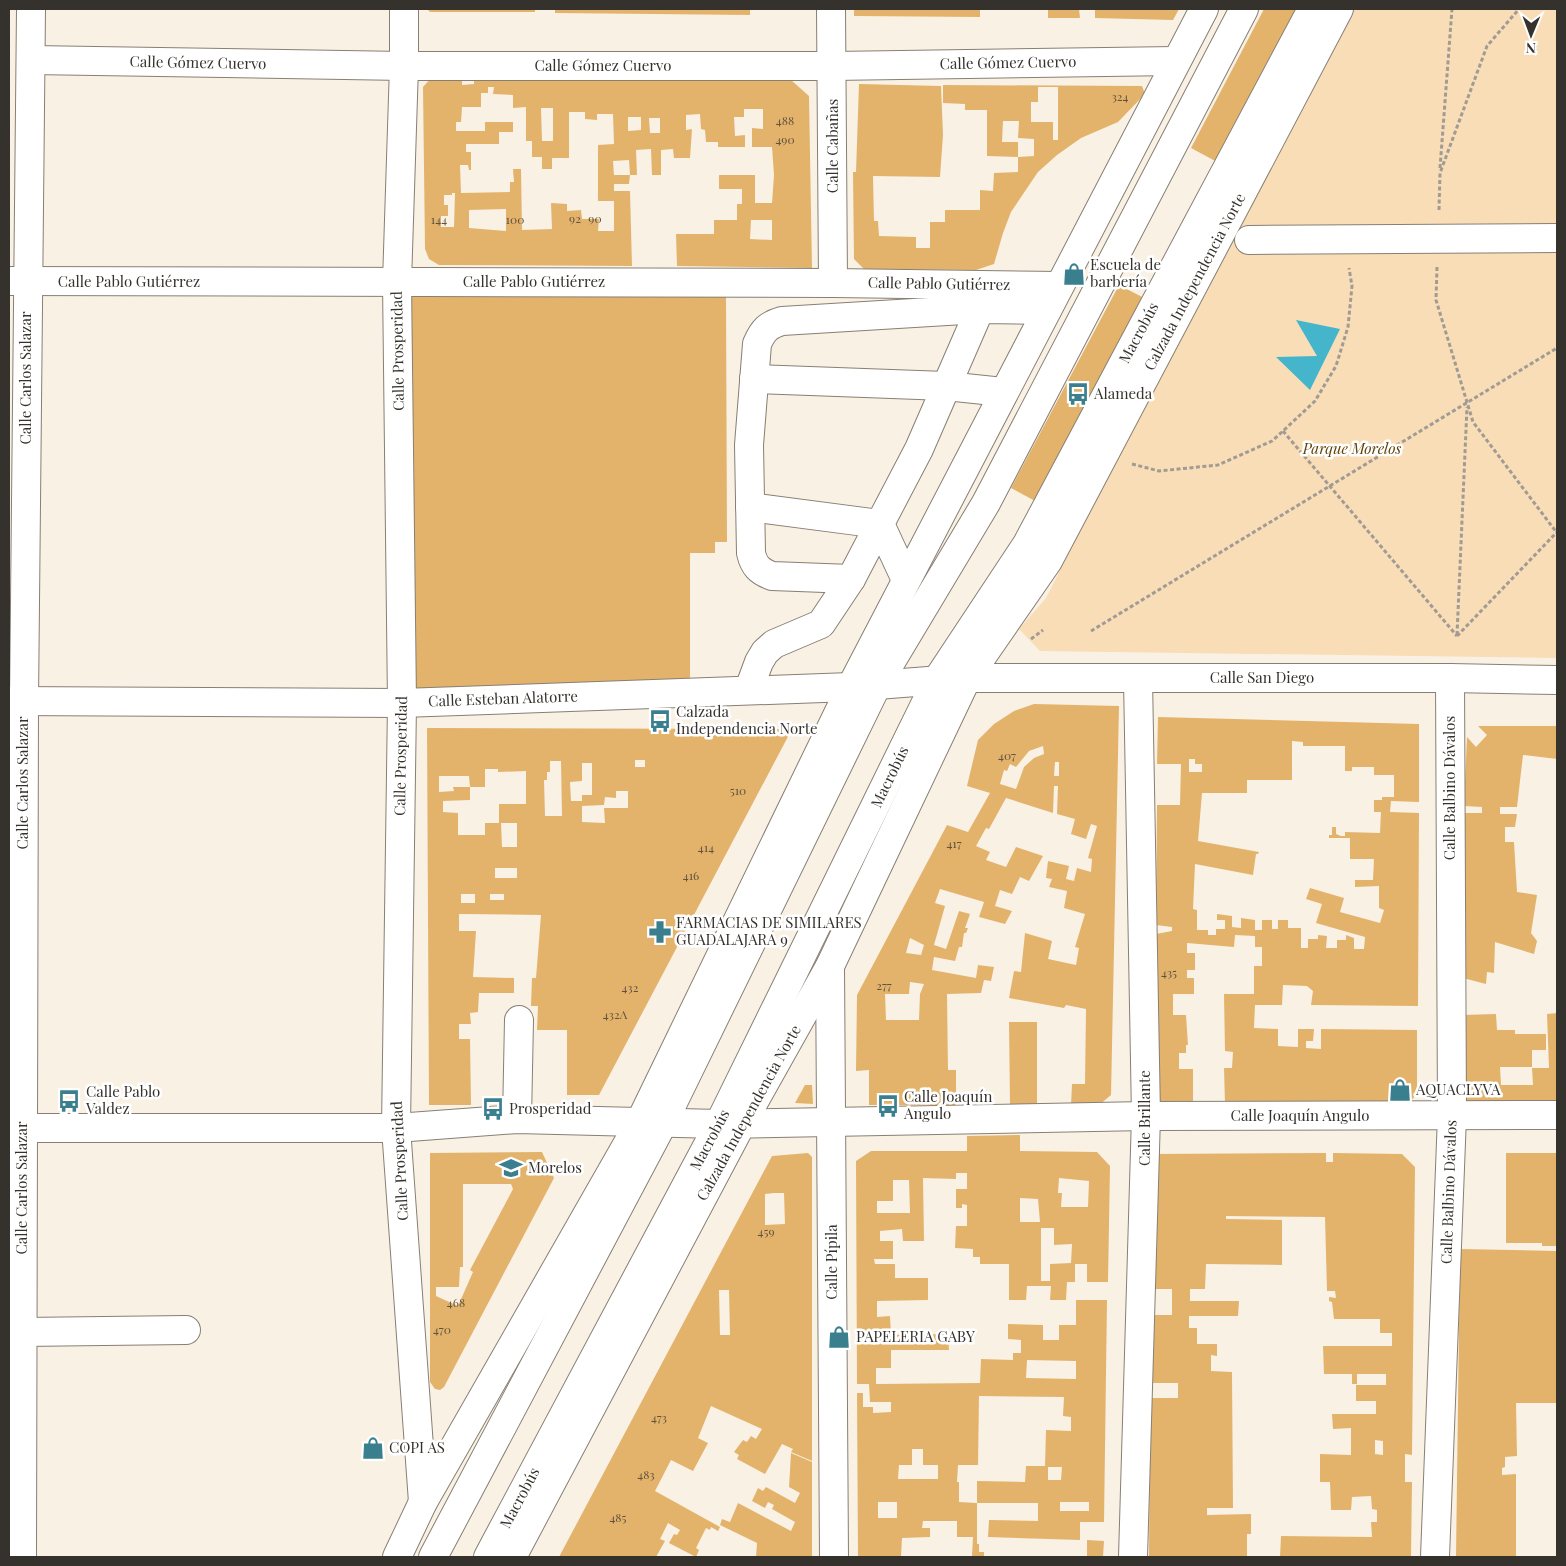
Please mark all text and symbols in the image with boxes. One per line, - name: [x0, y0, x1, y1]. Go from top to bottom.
- north arrow: [1506, 10, 1556, 60]
- text: N: [1526, 39, 1536, 58]
- street label: Calle Gómez Cuervo: [129, 51, 267, 73]
- street label: Calle Gómez Cuervo: [939, 51, 1077, 73]
- street label: Calle Gómez Cuervo: [535, 55, 671, 75]
- house number: 324: [1111, 88, 1129, 104]
- street label: Calle Cabañas: [822, 99, 842, 193]
- house number: 488: [776, 112, 794, 128]
- house number: 490: [775, 131, 795, 147]
- street label: Calzada Independencia Norte: [1139, 189, 1249, 374]
- house number: 92: [569, 210, 581, 226]
- house number: 90: [588, 210, 602, 226]
- house number: 144: [431, 211, 447, 227]
- house number: 100: [506, 211, 524, 227]
- place label: Escuela de barbería: [1090, 254, 1161, 291]
- shop icon: Escuela de barbería: [1061, 261, 1087, 287]
- street label: Calle Pablo Gutiérrez: [58, 271, 200, 291]
- street label: Calle Pablo Gutiérrez: [463, 271, 605, 291]
- street label: Calle Pablo Gutiérrez: [868, 272, 1010, 294]
- street label: Calle Prosperidad: [386, 291, 408, 411]
- street label: Macrobús: [1114, 299, 1162, 366]
- street label: Calle Carlos Salazar: [15, 311, 35, 445]
- bus stop icon: Alameda: [1065, 381, 1091, 407]
- place label: Alameda: [1093, 383, 1153, 403]
- park label: Parque Morelos: [1302, 438, 1402, 458]
- street label: Calle San Diego: [1210, 667, 1314, 687]
- street label: Calle Esteban Alatorre: [428, 685, 578, 711]
- street label: Calle Prosperidad: [389, 696, 411, 816]
- place label: Calzada Independencia Norte: [676, 701, 818, 738]
- bus stop icon: Calzada Independencia Norte: [647, 708, 673, 734]
- street label: Calle Carlos Salazar: [12, 716, 32, 850]
- street label: Calle Balbino Dávalos: [1439, 716, 1459, 860]
- street label: Macrobús: [866, 742, 913, 811]
- house number: 407: [998, 747, 1016, 763]
- house number: 510: [730, 782, 746, 798]
- house number: 417: [946, 835, 962, 851]
- house number: 414: [698, 839, 714, 855]
- house number: 416: [683, 867, 699, 883]
- place label: FARMACIAS DE SIMILARES GUADALAJARA 9: [676, 912, 862, 949]
- pharmacy icon: FARMACIAS DE SIMILARES GUADALAJARA 9: [647, 919, 673, 945]
- house number: 435: [1161, 964, 1177, 980]
- house number: 277: [876, 977, 892, 993]
- house number: 432: [622, 979, 639, 995]
- house number: 432A: [603, 1006, 628, 1022]
- street label: Calzada Independencia Norte: [691, 1021, 805, 1204]
- street label: Calle Brillante: [1134, 1070, 1154, 1166]
- shop icon: AQUACLYVA: [1387, 1077, 1413, 1103]
- place label: AQUACLYVA: [1415, 1079, 1501, 1099]
- place label: Calle Pablo Valdez: [85, 1081, 160, 1118]
- place label: Calle Joaquín Angulo: [903, 1086, 992, 1123]
- bus stop icon: Calle Pablo Valdez: [56, 1088, 82, 1114]
- bus stop icon: Calle Joaquín Angulo: [875, 1093, 901, 1119]
- bus stop icon: Prosperidad: [480, 1096, 506, 1122]
- place label: Prosperidad: [509, 1098, 592, 1118]
- street label: Calle Prosperidad: [386, 1100, 412, 1221]
- street label: Calle Joaquín Angulo: [1231, 1105, 1369, 1125]
- street label: Macrobús: [685, 1106, 733, 1173]
- street label: Calle Balbino Dávalos: [1435, 1119, 1461, 1264]
- street label: Calle Carlos Salazar: [11, 1121, 31, 1255]
- school or university icon: Morelos: [498, 1155, 524, 1181]
- place label: Morelos: [528, 1157, 582, 1177]
- house number: 459: [757, 1223, 775, 1239]
- street label: Calle Pípila: [821, 1224, 841, 1300]
- house number: 468: [447, 1294, 465, 1310]
- house number: 470: [433, 1321, 451, 1337]
- shop icon: PAPELERIA GABY: [826, 1324, 852, 1350]
- place label: PAPELERIA GABY: [856, 1326, 975, 1346]
- house number: 473: [651, 1409, 667, 1425]
- shop icon: COPI AS: [360, 1435, 386, 1461]
- place label: COPI AS: [389, 1437, 445, 1457]
- street label: Macrobús: [495, 1464, 543, 1531]
- house number: 483: [637, 1466, 655, 1482]
- house number: 485: [609, 1509, 627, 1525]

